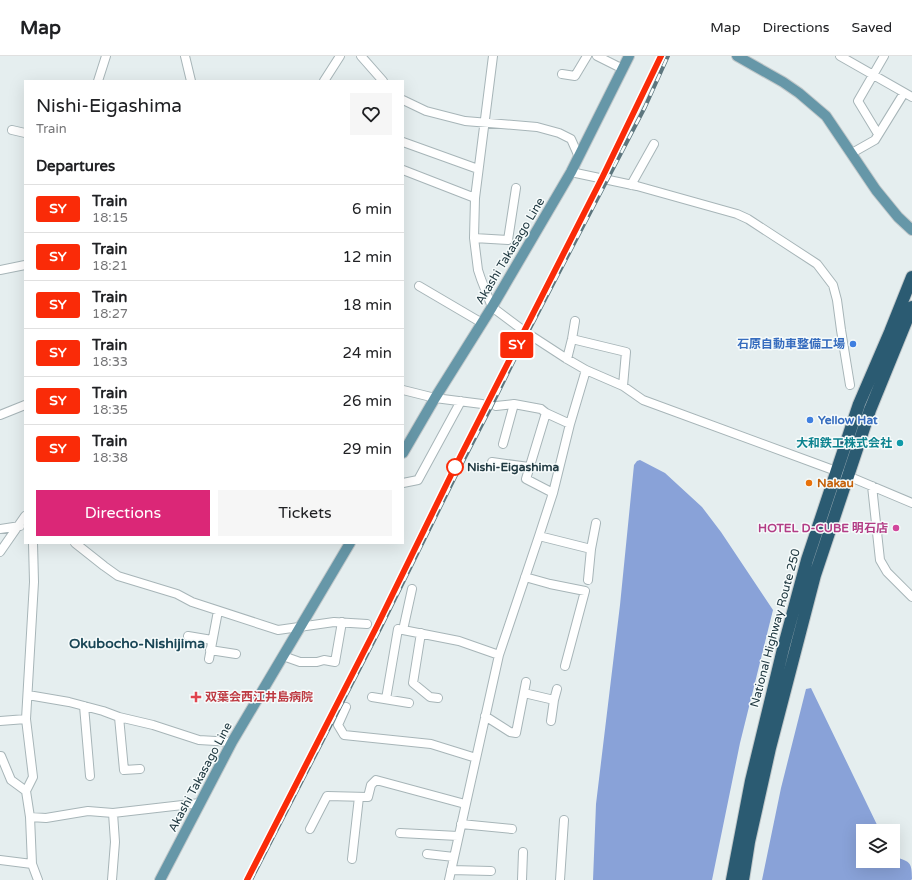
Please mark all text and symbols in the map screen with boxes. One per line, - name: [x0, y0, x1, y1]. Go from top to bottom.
- text: Map: [20, 17, 61, 39]
- text: Map: [710, 19, 741, 36]
- text: Directions: [763, 19, 830, 36]
- text: Saved: [852, 19, 892, 36]
- button: heart: [350, 93, 392, 135]
- text: Nishi-Eigashima: [36, 95, 182, 117]
- text: Train: [36, 121, 67, 137]
- text: Departures: [36, 157, 115, 175]
- text: Train: [92, 192, 127, 210]
- street label: Akashi Takasago Line: [473, 195, 548, 307]
- text: SY: [49, 200, 67, 217]
- text: 6 min: [352, 200, 392, 218]
- text: 18:15: [92, 210, 128, 226]
- text: Train: [92, 240, 127, 258]
- text: SY: [49, 248, 67, 265]
- text: 12 min: [343, 248, 392, 266]
- text: 18:21: [92, 258, 128, 274]
- text: Train: [92, 288, 127, 306]
- text: SY: [49, 296, 67, 313]
- text: 18 min: [343, 296, 392, 314]
- text: 18:27: [92, 306, 128, 322]
- line badge: SY: [499, 332, 535, 358]
- text: Train: [92, 336, 127, 354]
- text: SY: [508, 336, 526, 353]
- place label: 石原自動車整備工場: [737, 337, 845, 351]
- marker: 石原自動車整備工場: [848, 339, 858, 349]
- text: SY: [49, 344, 67, 361]
- text: 24 min: [343, 344, 392, 362]
- text: 18:33: [92, 354, 128, 370]
- text: Train: [92, 384, 127, 402]
- text: SY: [49, 392, 67, 409]
- text: 26 min: [343, 392, 392, 410]
- text: 18:35: [92, 402, 128, 418]
- place label: Yellow Hat: [818, 413, 878, 427]
- marker: Yellow Hat: [805, 415, 815, 425]
- text: Train: [92, 432, 127, 450]
- place label: 大和鉄工株式会社: [796, 436, 892, 450]
- marker: 大和鉄工株式会社: [895, 438, 905, 448]
- text: SY: [49, 440, 67, 457]
- text: 29 min: [343, 440, 392, 458]
- text: 18:38: [92, 450, 128, 466]
- marker: Nishi-Eigashima: [446, 458, 464, 476]
- place label: Nishi-Eigashima: [467, 460, 559, 475]
- place label: Nakau: [817, 476, 854, 490]
- marker: Nakau: [804, 478, 814, 488]
- button: Directions: [36, 490, 210, 536]
- button: Tickets: [218, 490, 392, 536]
- place label: HOTEL D-CUBE 明石店: [758, 521, 888, 535]
- marker: HOTEL D-CUBE 明石店: [891, 523, 901, 533]
- street label: National Highway Route 250: [747, 547, 803, 709]
- district label: Okubocho-Nishijima: [69, 635, 205, 652]
- place label: 双葉会西江井島病院: [205, 690, 313, 704]
- marker: 双葉会西江井島病院: [190, 691, 202, 703]
- street label: Akashi Takasago Line: [165, 720, 235, 834]
- map controls: [856, 824, 900, 868]
- button: layers: [856, 824, 900, 868]

